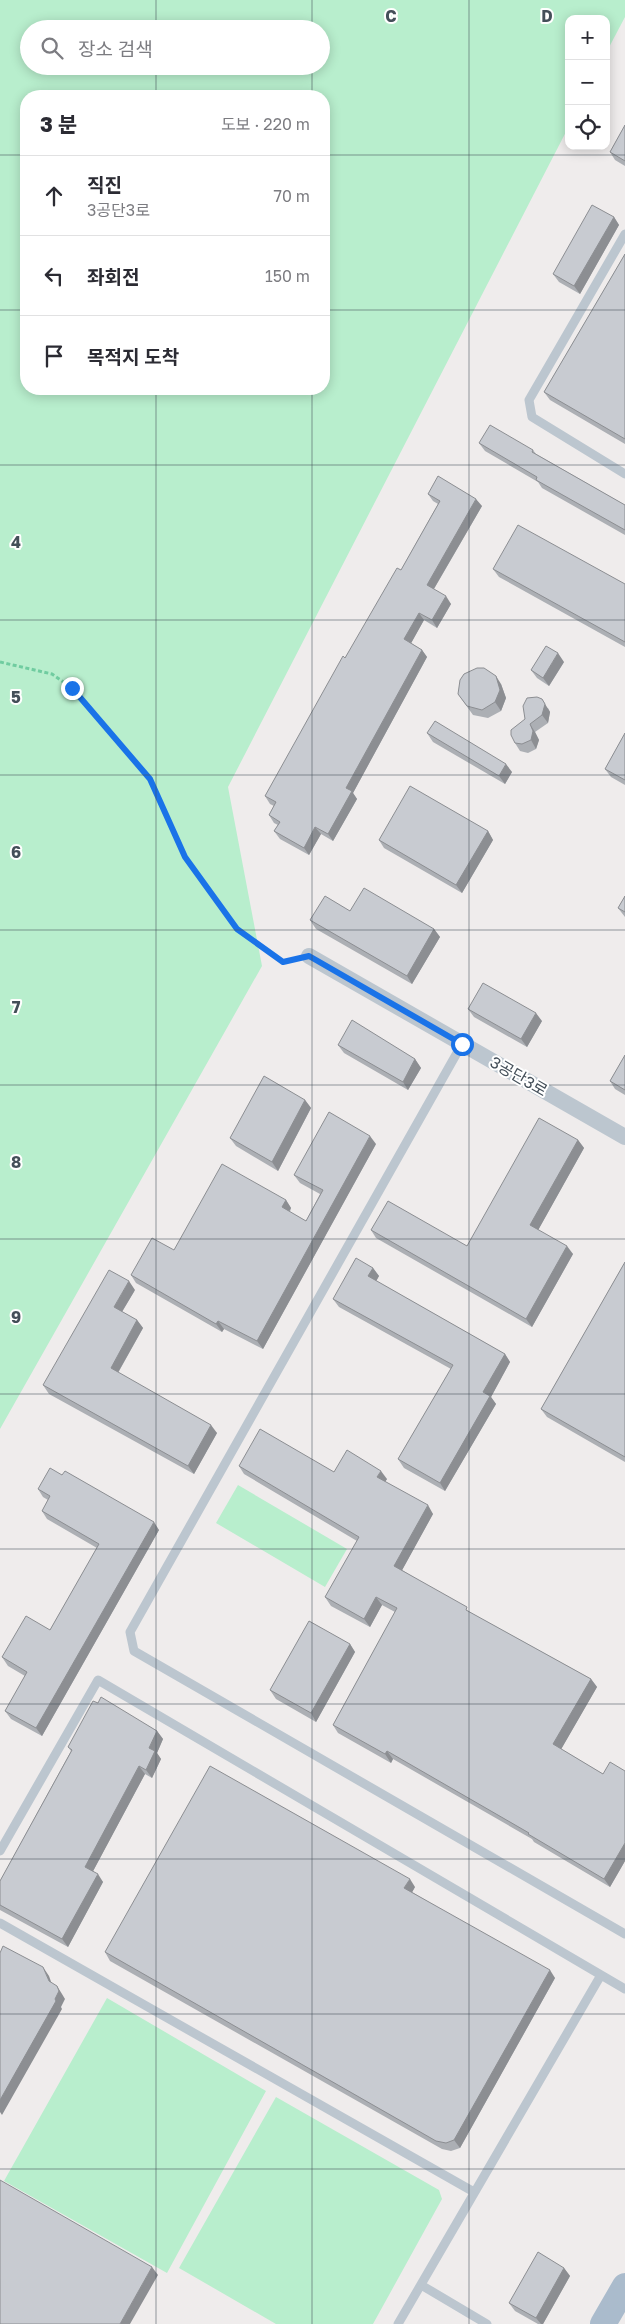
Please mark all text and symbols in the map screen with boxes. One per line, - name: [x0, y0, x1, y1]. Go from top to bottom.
- text: C: [385, 6, 397, 26]
- text: D: [541, 6, 553, 26]
- map controls: [565, 15, 610, 150]
- button: +: [565, 15, 610, 60]
- search box: [20, 20, 330, 75]
- icon: search: [38, 34, 66, 62]
- text: 장소 검색: [78, 37, 153, 60]
- button: −: [565, 60, 610, 105]
- button: locate: [565, 105, 610, 150]
- text: 3 분: [40, 111, 77, 137]
- text: 도보 · 220 m: [221, 114, 310, 134]
- text: 직진: [87, 173, 122, 196]
- icon: ahead: [40, 182, 68, 210]
- text: 70 m: [273, 186, 310, 206]
- text: 3공단3로: [87, 200, 150, 220]
- icon: left: [40, 262, 68, 290]
- text: 좌회전: [87, 265, 139, 288]
- text: 150 m: [265, 266, 310, 286]
- icon: arrive: [40, 342, 68, 370]
- text: 목적지 도착: [87, 345, 179, 368]
- text: 4: [11, 532, 21, 552]
- route end: [61, 677, 84, 700]
- text: 5: [11, 687, 21, 707]
- text: 6: [11, 842, 21, 862]
- text: 7: [12, 997, 21, 1017]
- route start: [451, 1033, 474, 1056]
- street label: 3공단3로: [487, 1052, 551, 1101]
- text: 8: [11, 1152, 21, 1172]
- text: 9: [11, 1307, 21, 1327]

